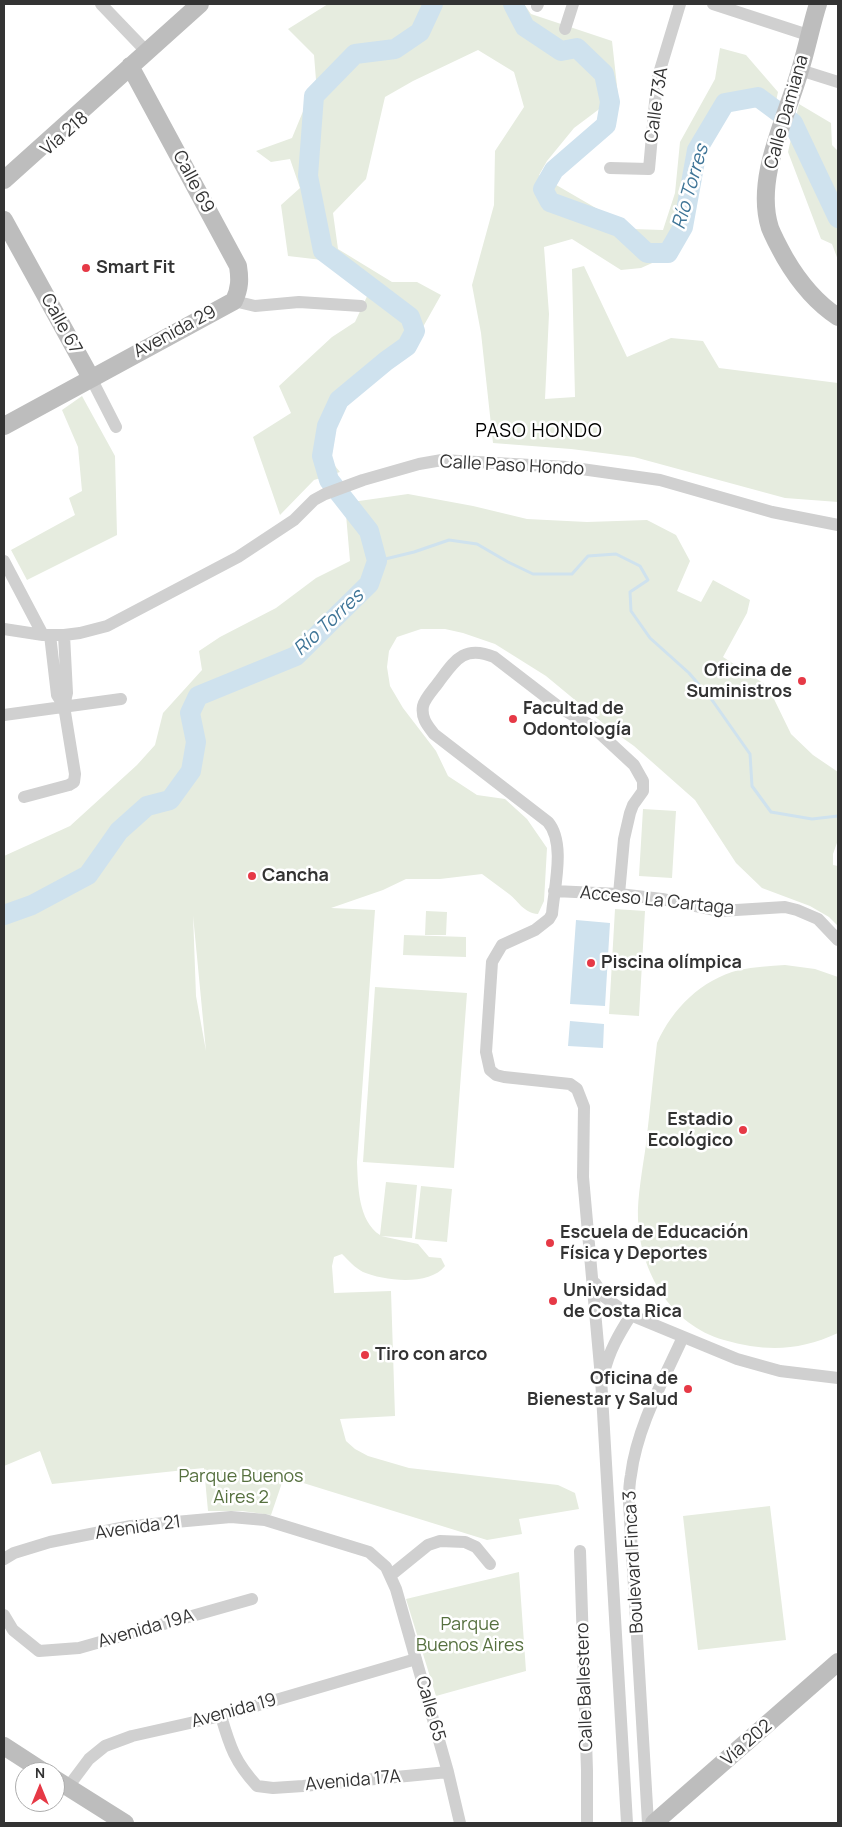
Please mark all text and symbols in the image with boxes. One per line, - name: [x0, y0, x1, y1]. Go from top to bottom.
- street label: Calle Damiana: [760, 52, 814, 172]
- street label: Calle 73A: [641, 66, 673, 144]
- street label: Vía 218: [37, 107, 93, 161]
- water label: Río Torres: [668, 142, 714, 232]
- street label: Calle 69: [168, 147, 218, 217]
- place label: Smart Fit: [96, 257, 175, 279]
- marker: Smart Fit: [80, 262, 92, 274]
- street label: Calle 67: [36, 290, 86, 358]
- street label: Avenida 29: [130, 301, 220, 363]
- district label: PASO HONDO: [474, 421, 604, 443]
- street label: Calle Paso Hondo: [439, 451, 585, 481]
- water label: Río Torres: [289, 585, 369, 661]
- place label: Oficina de Suministros: [686, 660, 792, 702]
- marker: Oficina de Suministros: [796, 675, 808, 687]
- place label: Facultad de Odontología: [523, 698, 631, 741]
- marker: Facultad de Odontología: [507, 713, 519, 725]
- place label: Cancha: [262, 865, 329, 887]
- marker: Cancha: [246, 870, 258, 882]
- street label: Acceso La Cartaga: [579, 882, 735, 920]
- place label: Piscina olímpica: [601, 952, 742, 974]
- marker: Piscina olímpica: [585, 957, 597, 969]
- place label: Estadio Ecológico: [648, 1109, 733, 1152]
- marker: Estadio Ecológico: [737, 1124, 749, 1136]
- place label: Escuela de Educación Física y Deportes: [560, 1222, 748, 1264]
- marker: Escuela de Educación Física y Deportes: [544, 1237, 556, 1249]
- place label: Universidad de Costa Rica: [563, 1280, 682, 1322]
- marker: Universidad de Costa Rica: [547, 1295, 559, 1307]
- place label: Tiro con arco: [375, 1344, 487, 1366]
- marker: Tiro con arco: [359, 1349, 371, 1361]
- place label: Oficina de Bienestar y Salud: [527, 1368, 678, 1410]
- marker: Oficina de Bienestar y Salud: [682, 1383, 694, 1395]
- park label: Parque Buenos Aires 2: [178, 1466, 304, 1508]
- street label: Boulevard Finca 3: [619, 1490, 649, 1634]
- street label: Avenida 21: [94, 1511, 182, 1545]
- street label: Avenida 19A: [96, 1605, 196, 1653]
- park label: Parque Buenos Aires: [416, 1614, 524, 1656]
- street label: Calle Ballestero: [572, 1622, 598, 1752]
- street label: Calle 65: [410, 1674, 450, 1744]
- street label: Avenida 19: [189, 1689, 279, 1733]
- street label: Vía 202: [717, 1715, 777, 1771]
- north arrow: [15, 1762, 65, 1812]
- text: N: [35, 1763, 45, 1782]
- street label: Avenida 17A: [304, 1766, 402, 1796]

